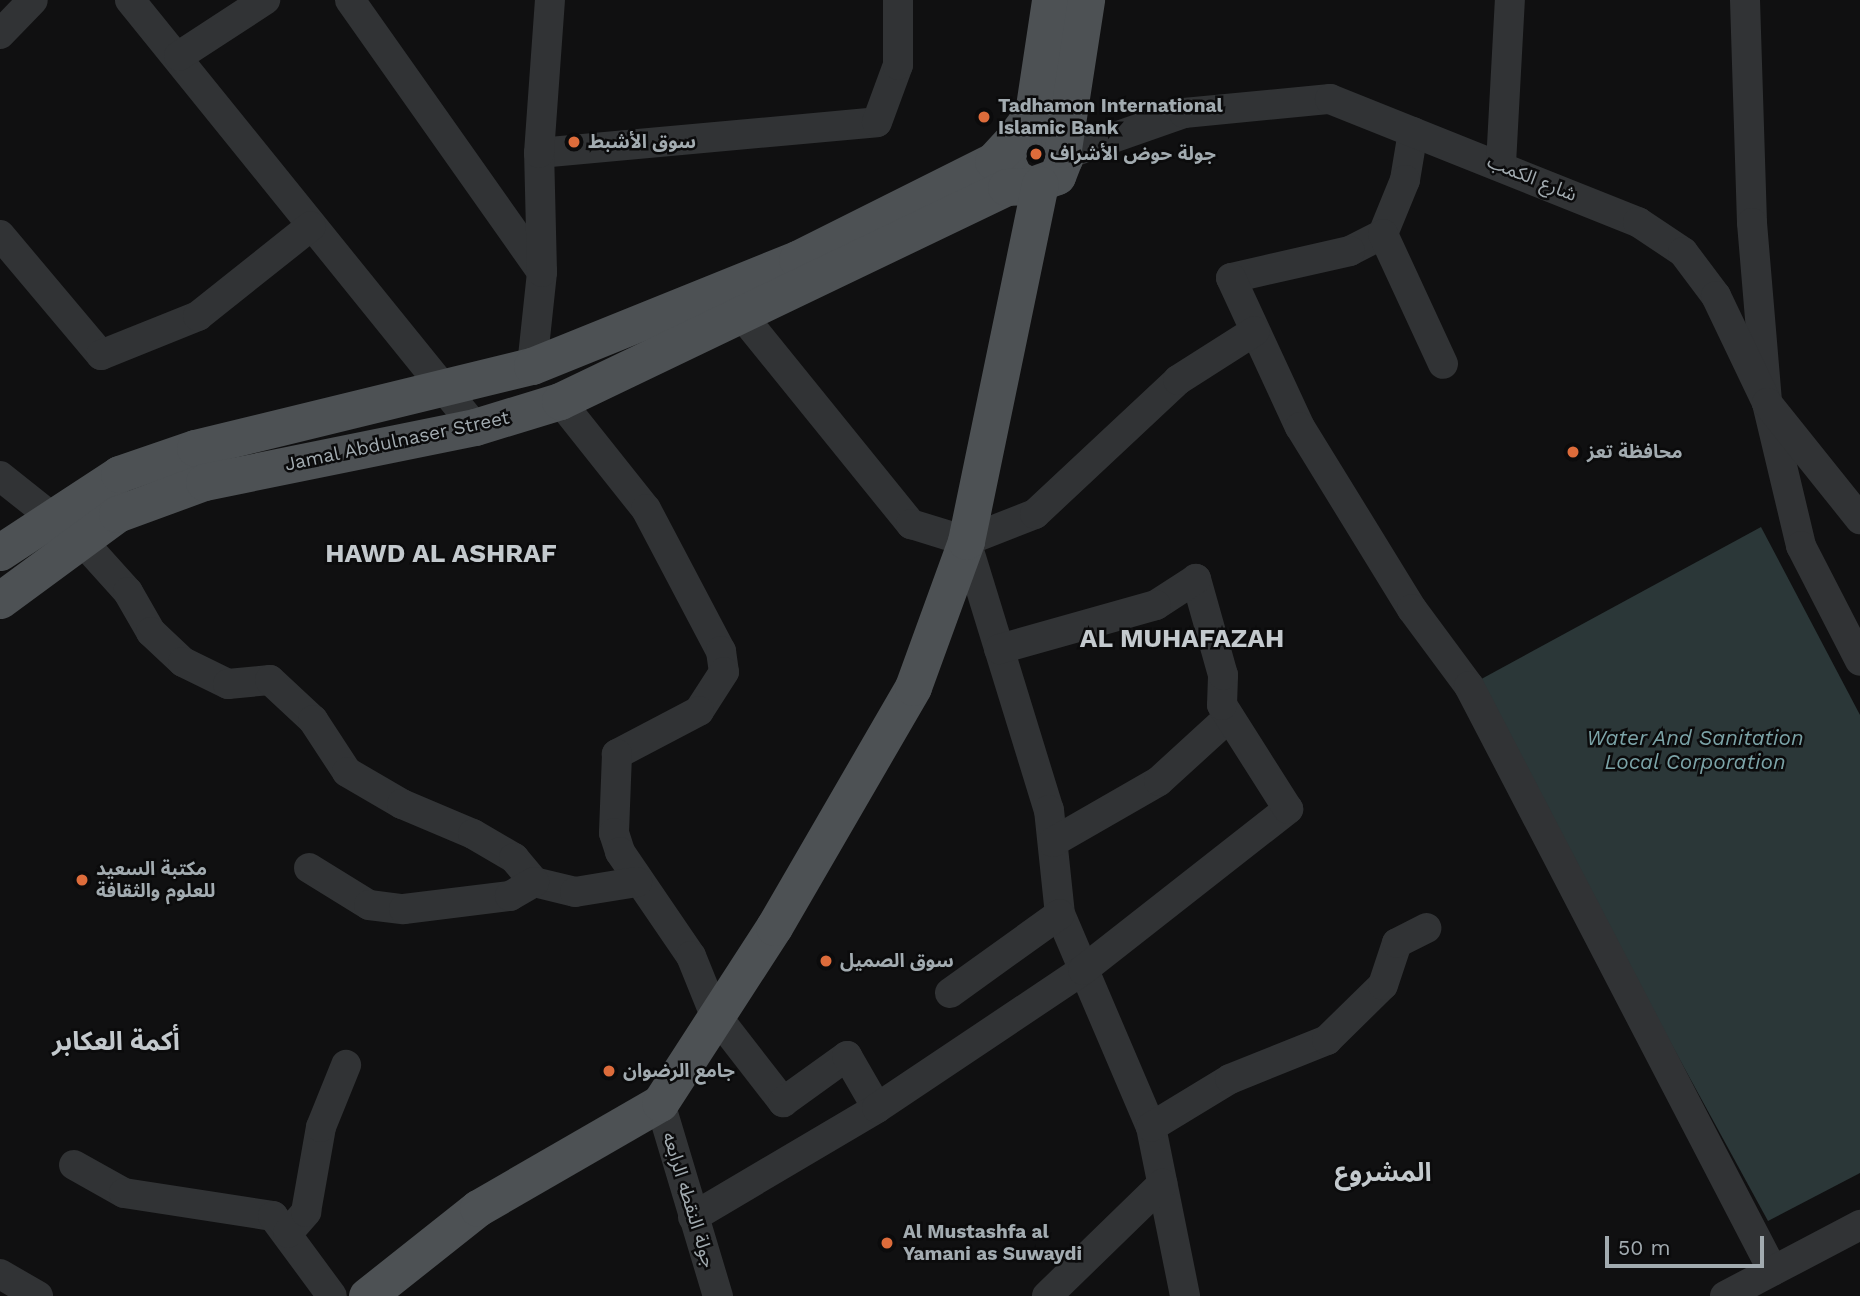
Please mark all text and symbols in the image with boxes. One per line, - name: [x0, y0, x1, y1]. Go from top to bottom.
- place label: Tadhamon International Islamic Bank: [998, 95, 1223, 139]
- marker: Tadhamon International Islamic Bank: [976, 109, 992, 125]
- place label: سوق الأشبط: [588, 131, 696, 153]
- marker: سوق الأشبط: [566, 134, 582, 150]
- place label: جولة حوض الأشراف: [1050, 143, 1216, 165]
- marker: جولة حوض الأشراف: [1028, 146, 1044, 162]
- street label: شارع الكمب: [1484, 150, 1580, 206]
- street label: Jamal Abdulnaser Street: [282, 406, 512, 476]
- place label: محافظة تعز: [1587, 441, 1682, 463]
- marker: محافظة تعز: [1565, 444, 1581, 460]
- district label: HAWD AL ASHRAF: [312, 538, 570, 570]
- district label: AL MUHAFAZAH: [1069, 623, 1295, 655]
- water label: Water And Sanitation Local Corporation: [1586, 725, 1804, 775]
- place label: مكتبة السعيد للعلوم والثقافة: [96, 858, 215, 902]
- marker: مكتبة السعيد للعلوم والثقافة: [74, 872, 90, 888]
- place label: سوق الصميل: [840, 950, 954, 972]
- marker: سوق الصميل: [818, 953, 834, 969]
- district label: أكمة العكابر: [52, 1026, 180, 1058]
- place label: جامع الرضوان: [623, 1060, 735, 1082]
- marker: جامع الرضوان: [601, 1063, 617, 1079]
- street label: جولة النقطه الرابعه: [658, 1129, 720, 1271]
- district label: المشروع: [1334, 1157, 1432, 1189]
- place label: Al Mustashfa al Yamani as Suwaydi: [903, 1221, 1082, 1265]
- scale bar: [1608, 1222, 1767, 1266]
- marker: Al Mustashfa al Yamani as Suwaydi: [877, 1233, 897, 1253]
- text: 50 m: [1618, 1235, 1670, 1260]

